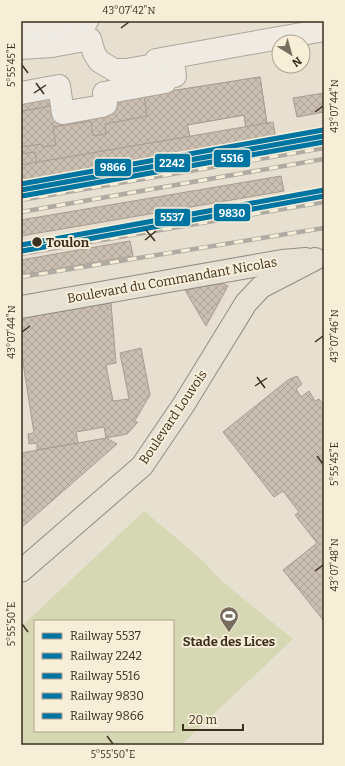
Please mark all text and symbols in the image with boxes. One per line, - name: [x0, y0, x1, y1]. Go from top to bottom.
- text: 43°07'42"N: [103, 5, 155, 17]
- north arrow: [271, 34, 311, 74]
- text: 5°55'45"E: [6, 43, 18, 87]
- text: N: [289, 54, 304, 70]
- text: 43°07'44"N: [329, 79, 341, 133]
- line badge: 5516: [213, 149, 251, 168]
- text: 5516: [220, 152, 244, 165]
- line badge: 2242: [154, 153, 191, 173]
- text: 2242: [159, 157, 185, 170]
- line badge: 9866: [94, 158, 132, 177]
- text: 9866: [100, 161, 127, 174]
- line badge: 9830: [213, 203, 251, 222]
- text: 9830: [219, 207, 245, 220]
- line badge: 5537: [154, 208, 191, 227]
- text: 5537: [160, 211, 184, 224]
- marker: Toulon: [30, 235, 44, 249]
- place label: Toulon: [46, 235, 90, 250]
- street label: Boulevard du Commandant Nicolas: [66, 254, 278, 306]
- text: 43°07'44"N: [6, 305, 18, 359]
- text: 43°07'46"N: [329, 309, 341, 363]
- street label: Boulevard Louvois: [136, 367, 210, 467]
- text: 5°55'45"E: [329, 442, 341, 486]
- text: 43°07'48"N: [329, 538, 341, 592]
- text: 5°55'50"E: [6, 602, 18, 646]
- sports icon: Stade des Lices: [218, 605, 240, 633]
- legend: [34, 620, 174, 732]
- text: Railway 5537: [70, 629, 141, 643]
- place label: Stade des Lices: [183, 634, 275, 649]
- text: Railway 2242: [70, 649, 142, 663]
- text: Railway 5516: [70, 669, 140, 683]
- text: Railway 9830: [70, 689, 144, 703]
- scale bar: [183, 706, 243, 732]
- text: Railway 9866: [70, 709, 144, 723]
- text: 20 m: [189, 713, 218, 727]
- text: 5°55'50"E: [91, 749, 135, 761]

